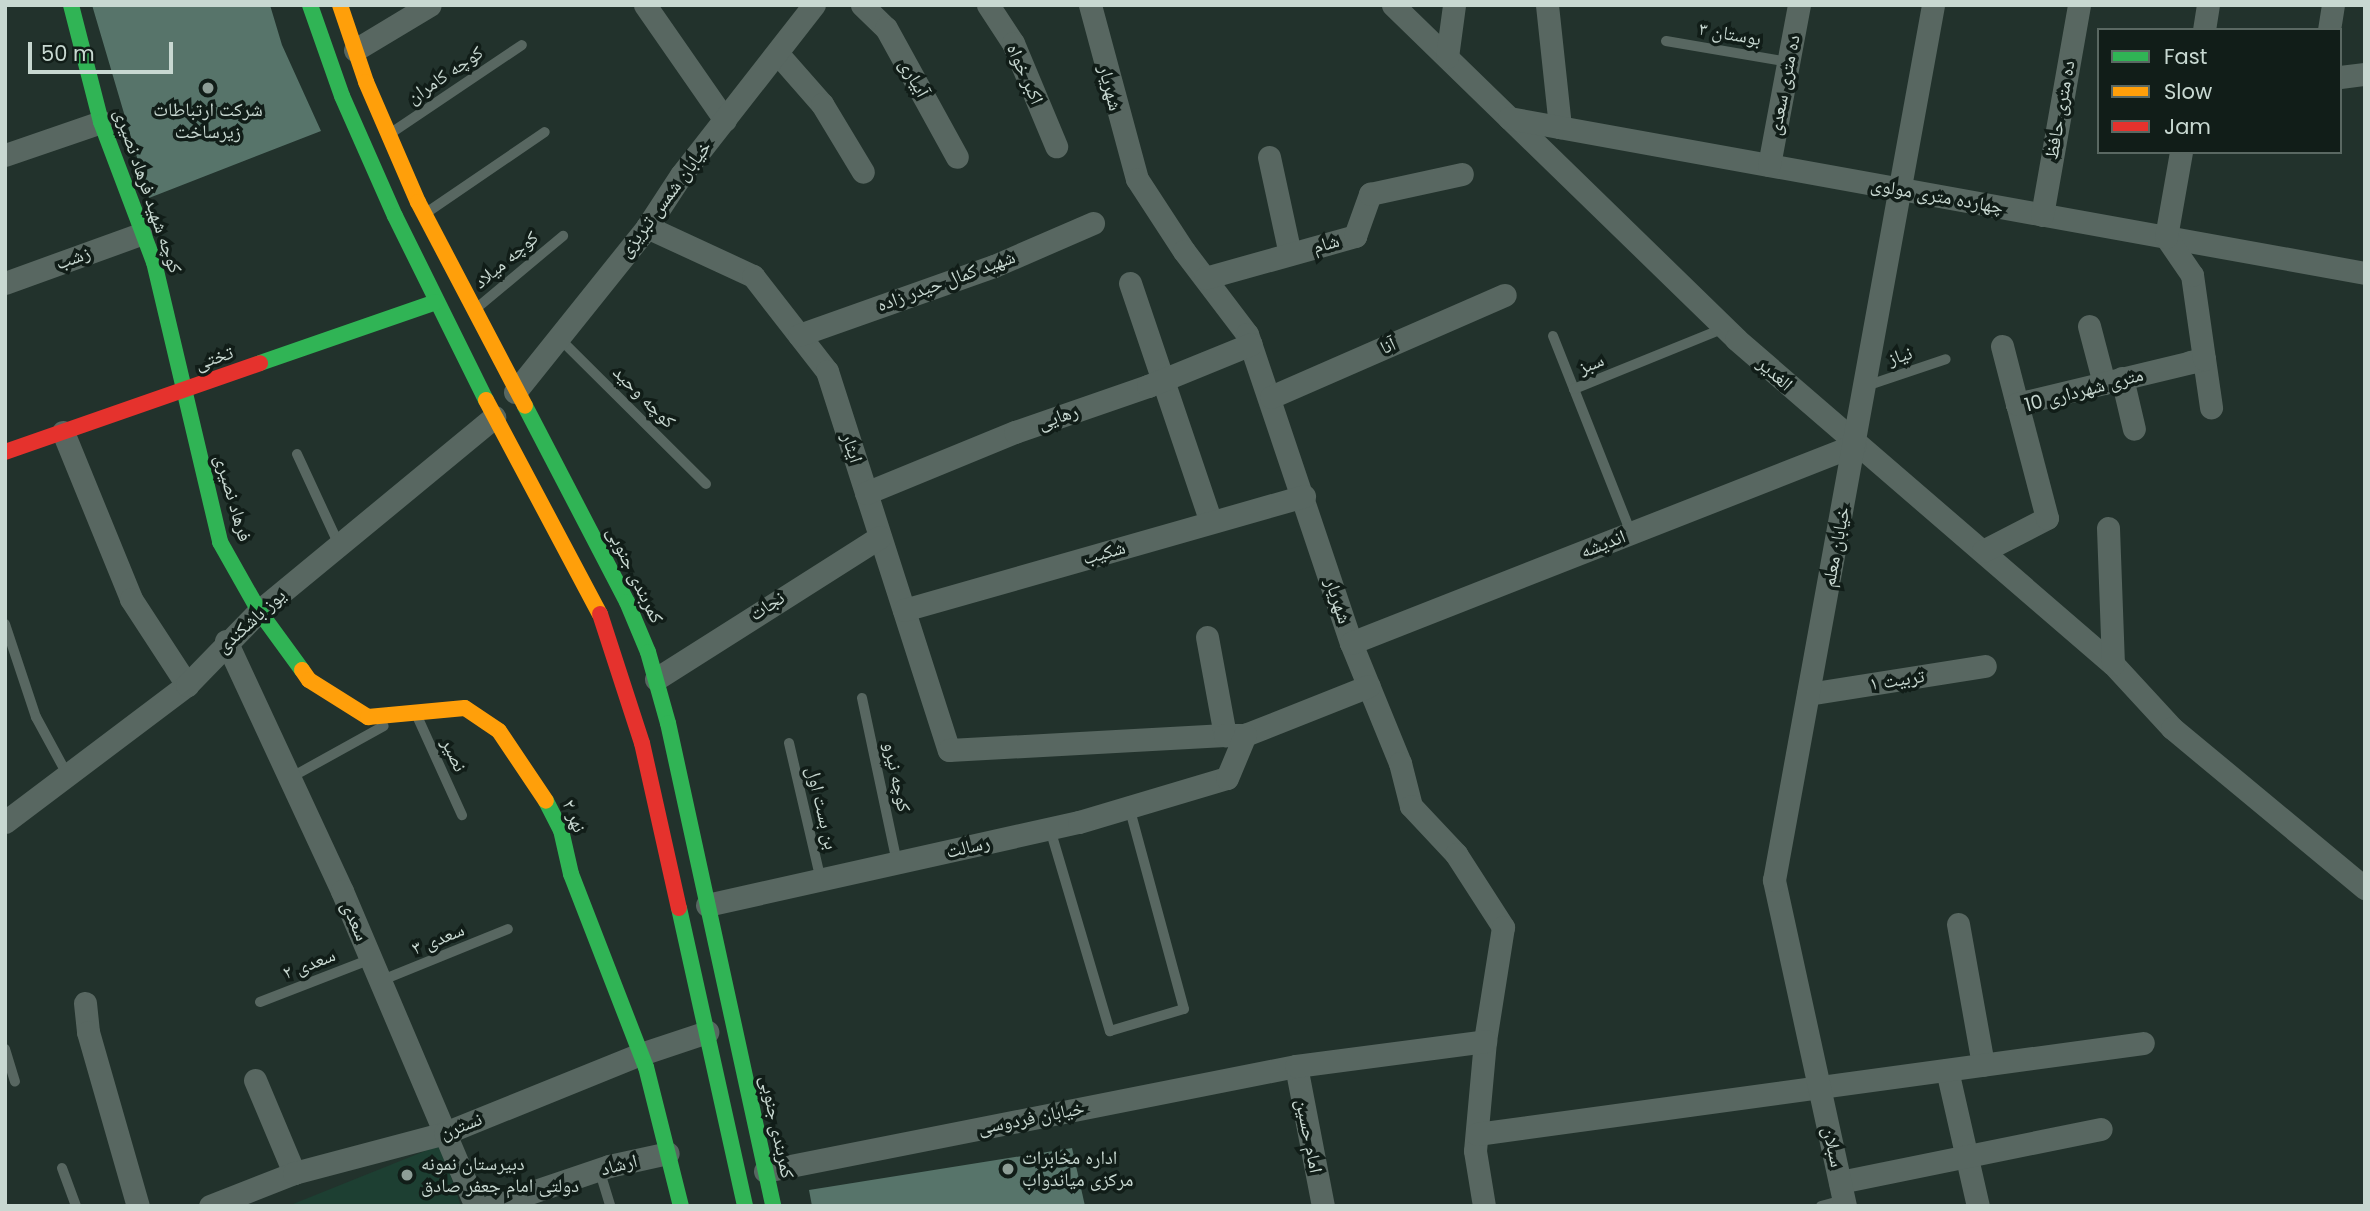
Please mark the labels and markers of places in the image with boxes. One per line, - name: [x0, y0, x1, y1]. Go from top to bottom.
- marker: شرکت ارتباطات زیرساخت: [200, 80, 216, 96]
- place label: شرکت ارتباطات زیرساخت: [153, 99, 263, 143]
- place label: اداره مخابرات مرکزی میاندواب: [1022, 1147, 1133, 1191]
- place label: دبیرستان نمونه دولتی امام جعفر صادق: [421, 1153, 579, 1197]
- marker: اداره مخابرات مرکزی میاندواب: [1000, 1161, 1016, 1177]
- marker: دبیرستان نمونه دولتی امام جعفر صادق: [399, 1167, 415, 1183]

